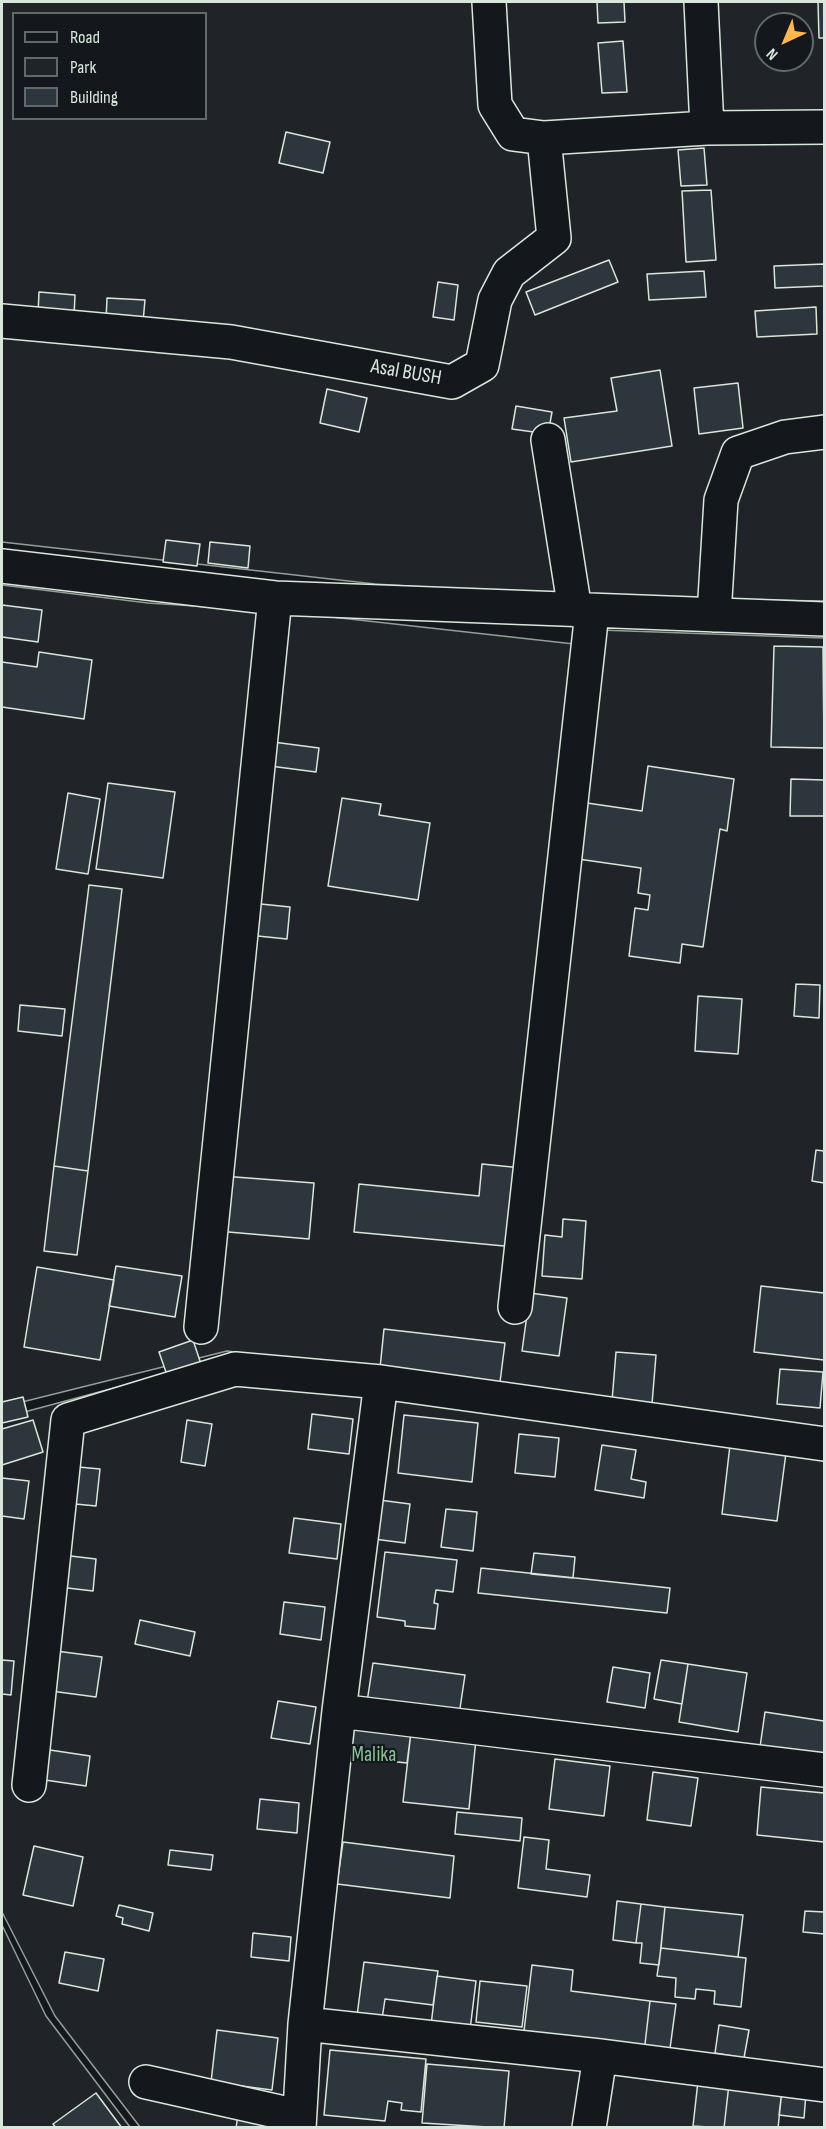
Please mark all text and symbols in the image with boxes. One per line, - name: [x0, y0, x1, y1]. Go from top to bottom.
- legend: [12, 12, 207, 120]
- north arrow: [754, 12, 814, 72]
- text: Road: [70, 27, 100, 48]
- text: N: [763, 44, 782, 64]
- text: Park: [70, 57, 96, 78]
- text: Building: [70, 87, 118, 108]
- street label: Asal BUSH: [369, 354, 443, 392]
- park label: Malika: [352, 1743, 396, 1769]

